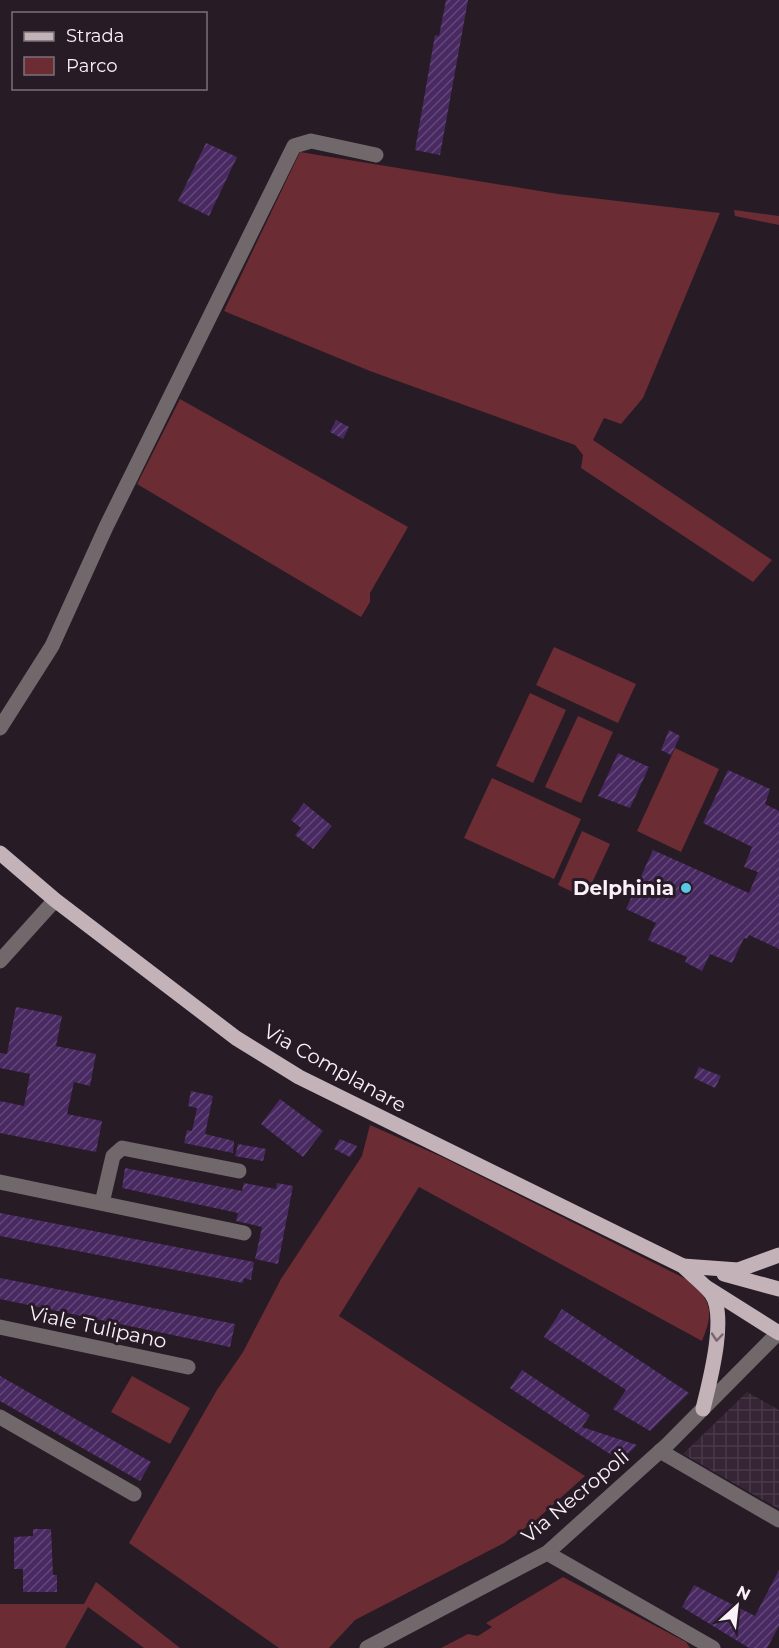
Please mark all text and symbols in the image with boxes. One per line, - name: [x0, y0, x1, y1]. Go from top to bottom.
- legend: [12, 12, 207, 90]
- text: Strada: [66, 25, 124, 47]
- text: Parco: [66, 55, 118, 77]
- place label: Delphinia: [573, 876, 674, 900]
- marker: Delphinia: [679, 881, 693, 895]
- street label: Via Complanare: [259, 1019, 411, 1117]
- street label: Viale Tulipano: [27, 1301, 169, 1353]
- one-way arrow: [710, 1332, 723, 1341]
- street label: Via Necropoli: [516, 1444, 634, 1548]
- north arrow: [707, 1576, 767, 1636]
- text: N: [734, 1582, 754, 1604]

